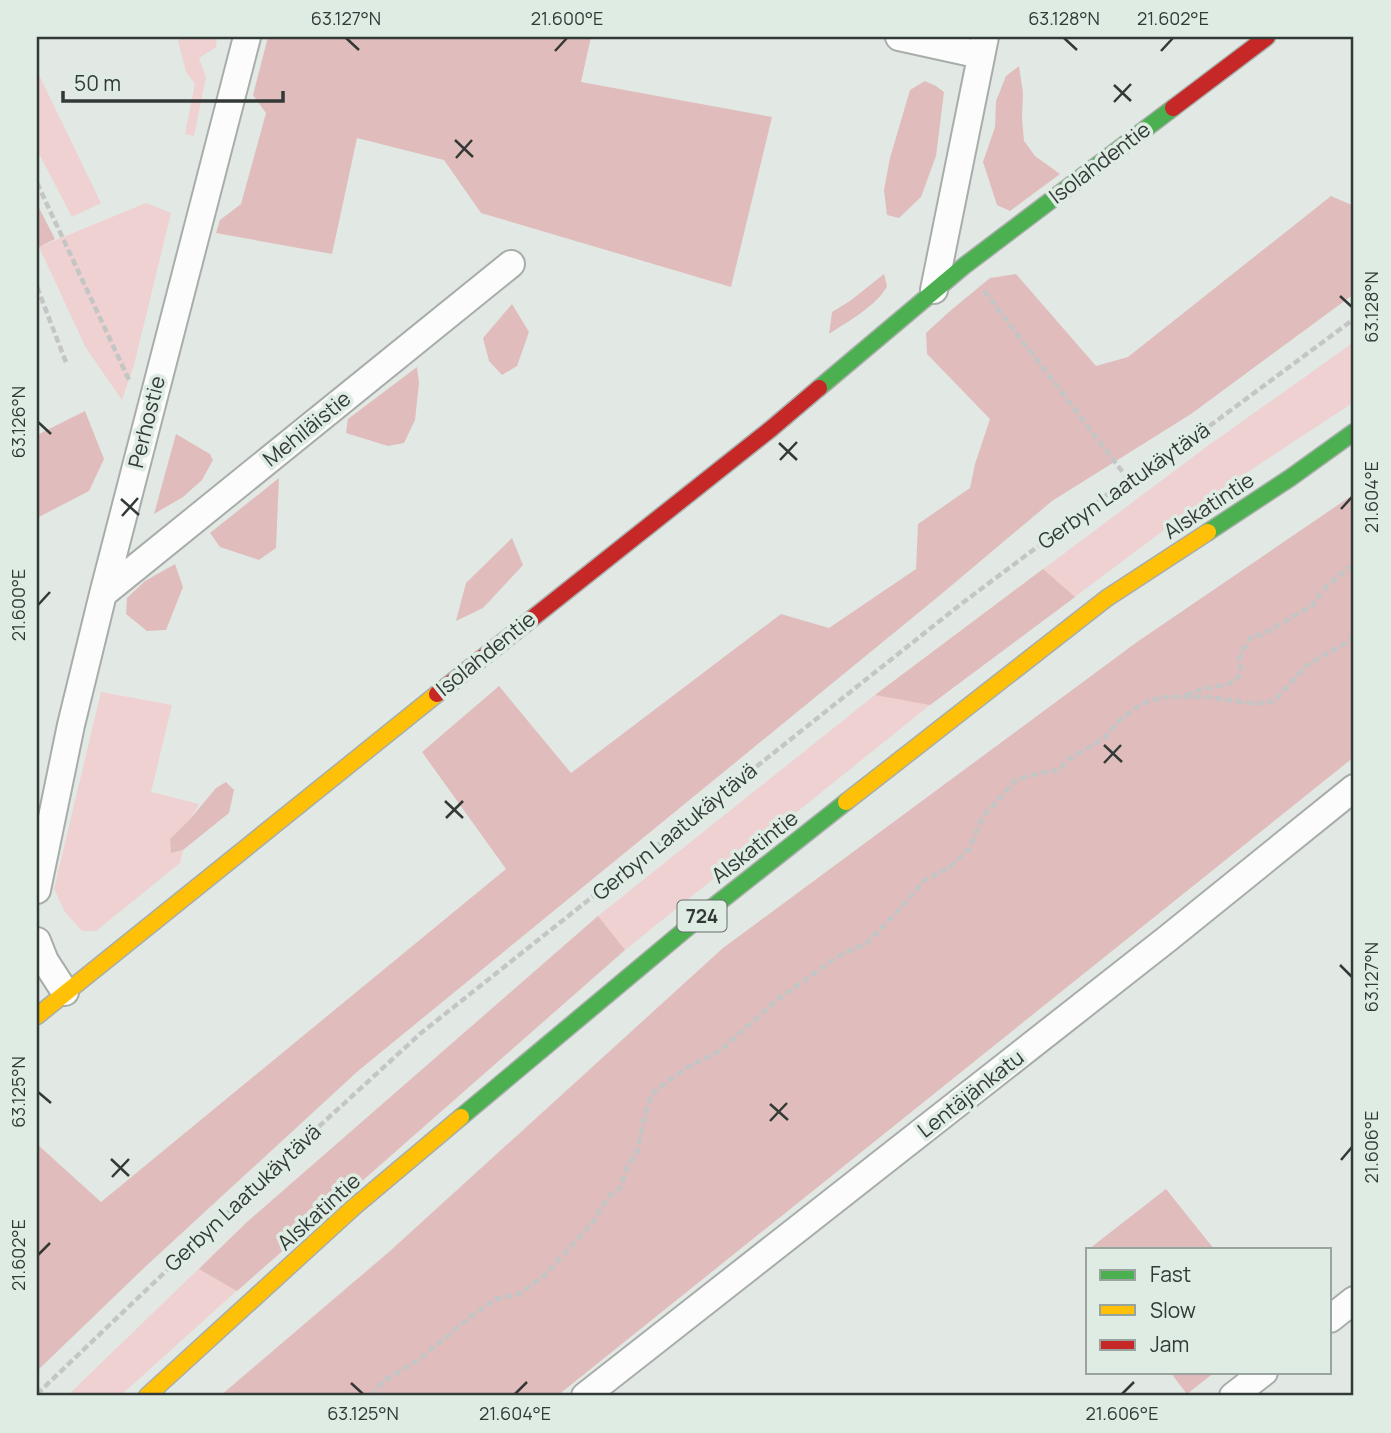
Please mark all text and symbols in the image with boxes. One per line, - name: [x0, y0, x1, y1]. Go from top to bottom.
- text: 63.127°N: [311, 6, 381, 30]
- text: 21.600°E: [531, 6, 603, 30]
- text: 63.128°N: [1028, 6, 1100, 30]
- text: 21.602°E: [1137, 6, 1209, 30]
- scale bar: [63, 60, 284, 104]
- text: 50 m: [74, 69, 121, 97]
- street label: Isolahdentie: [1043, 115, 1156, 209]
- text: 63.128°N: [1359, 271, 1383, 343]
- street label: Perhostie: [121, 373, 171, 471]
- street label: Mehiläistie: [257, 384, 356, 472]
- text: 63.126°N: [6, 386, 30, 458]
- street label: Gerbyn Laatukäytävä: [1032, 415, 1215, 555]
- text: 21.604°E: [1359, 461, 1383, 533]
- street label: Alskatintie: [1158, 465, 1259, 545]
- text: 21.600°E: [6, 569, 30, 641]
- street label: Isolahdentie: [430, 605, 541, 702]
- street label: Gerbyn Laatukäytävä: [586, 756, 762, 906]
- street label: Alskatintie: [705, 804, 803, 889]
- road number: 724: [678, 900, 726, 932]
- text: 63.127°N: [1359, 942, 1383, 1012]
- street label: Lentäjänkatu: [911, 1043, 1029, 1144]
- text: 63.125°N: [6, 1056, 30, 1128]
- text: 21.606°E: [1359, 1111, 1383, 1183]
- street label: Gerbyn Laatukäytävä: [158, 1117, 326, 1277]
- street label: Alskatintie: [271, 1166, 366, 1256]
- text: 21.602°E: [6, 1219, 30, 1291]
- legend: [1086, 1248, 1332, 1374]
- text: Fast: [1150, 1260, 1191, 1288]
- text: Slow: [1150, 1296, 1196, 1324]
- text: Jam: [1150, 1330, 1189, 1358]
- text: 63.125°N: [327, 1401, 399, 1425]
- text: 21.604°E: [479, 1401, 551, 1425]
- text: 21.606°E: [1086, 1401, 1158, 1425]

